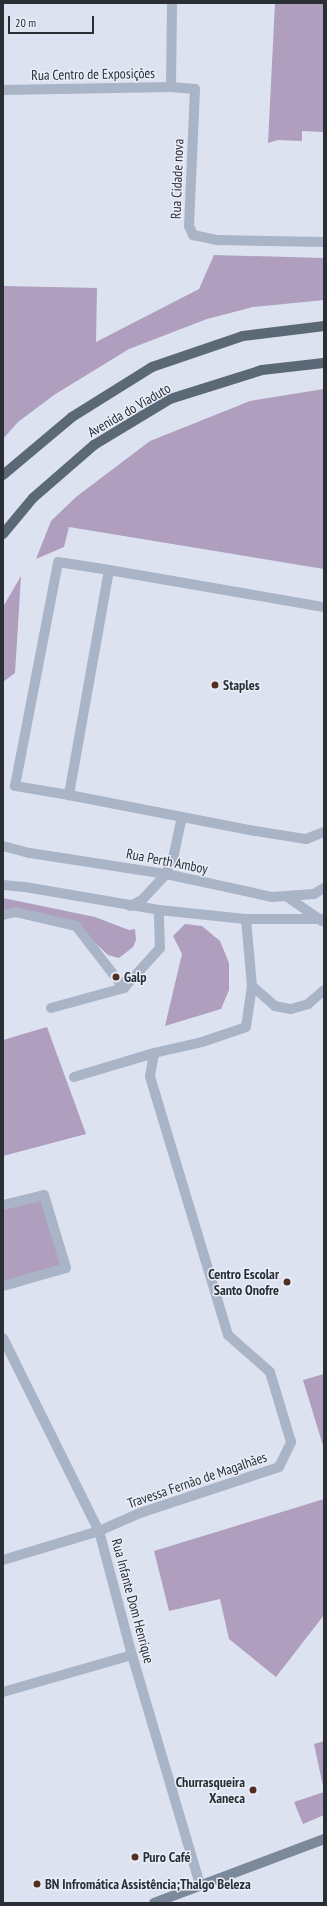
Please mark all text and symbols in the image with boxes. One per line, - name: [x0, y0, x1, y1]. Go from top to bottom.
- scale bar: [10, 8, 96, 34]
- text: 20 m: [15, 15, 36, 30]
- street label: Rua Centro de Exposições: [31, 65, 155, 83]
- street label: Rua Cidade nova: [167, 139, 187, 219]
- street label: Avenida do Viaduto: [84, 379, 174, 441]
- place label: Staples: [223, 677, 260, 693]
- marker: Staples: [210, 680, 220, 690]
- street label: Rua Perth Amboy: [125, 845, 209, 877]
- place label: Galp: [124, 969, 146, 985]
- marker: Galp: [111, 972, 121, 982]
- place label: Centro Escolar Santo Onofre: [208, 1266, 279, 1298]
- marker: Centro Escolar Santo Onofre: [282, 1277, 292, 1287]
- street label: Travessa Fernão de Magalhães: [125, 1448, 269, 1512]
- street label: Rua Infante Dom Henrique: [108, 1537, 158, 1665]
- place label: Churrasqueira Xaneca: [176, 1774, 245, 1806]
- marker: Churrasqueira Xaneca: [248, 1785, 258, 1795]
- place label: Puro Café: [143, 1849, 191, 1865]
- marker: Puro Café: [130, 1852, 140, 1862]
- place label: BN Infromática Assistência;Thalgo Beleza: [45, 1876, 251, 1892]
- marker: BN Infromática Assistência;Thalgo Beleza: [32, 1879, 42, 1889]

